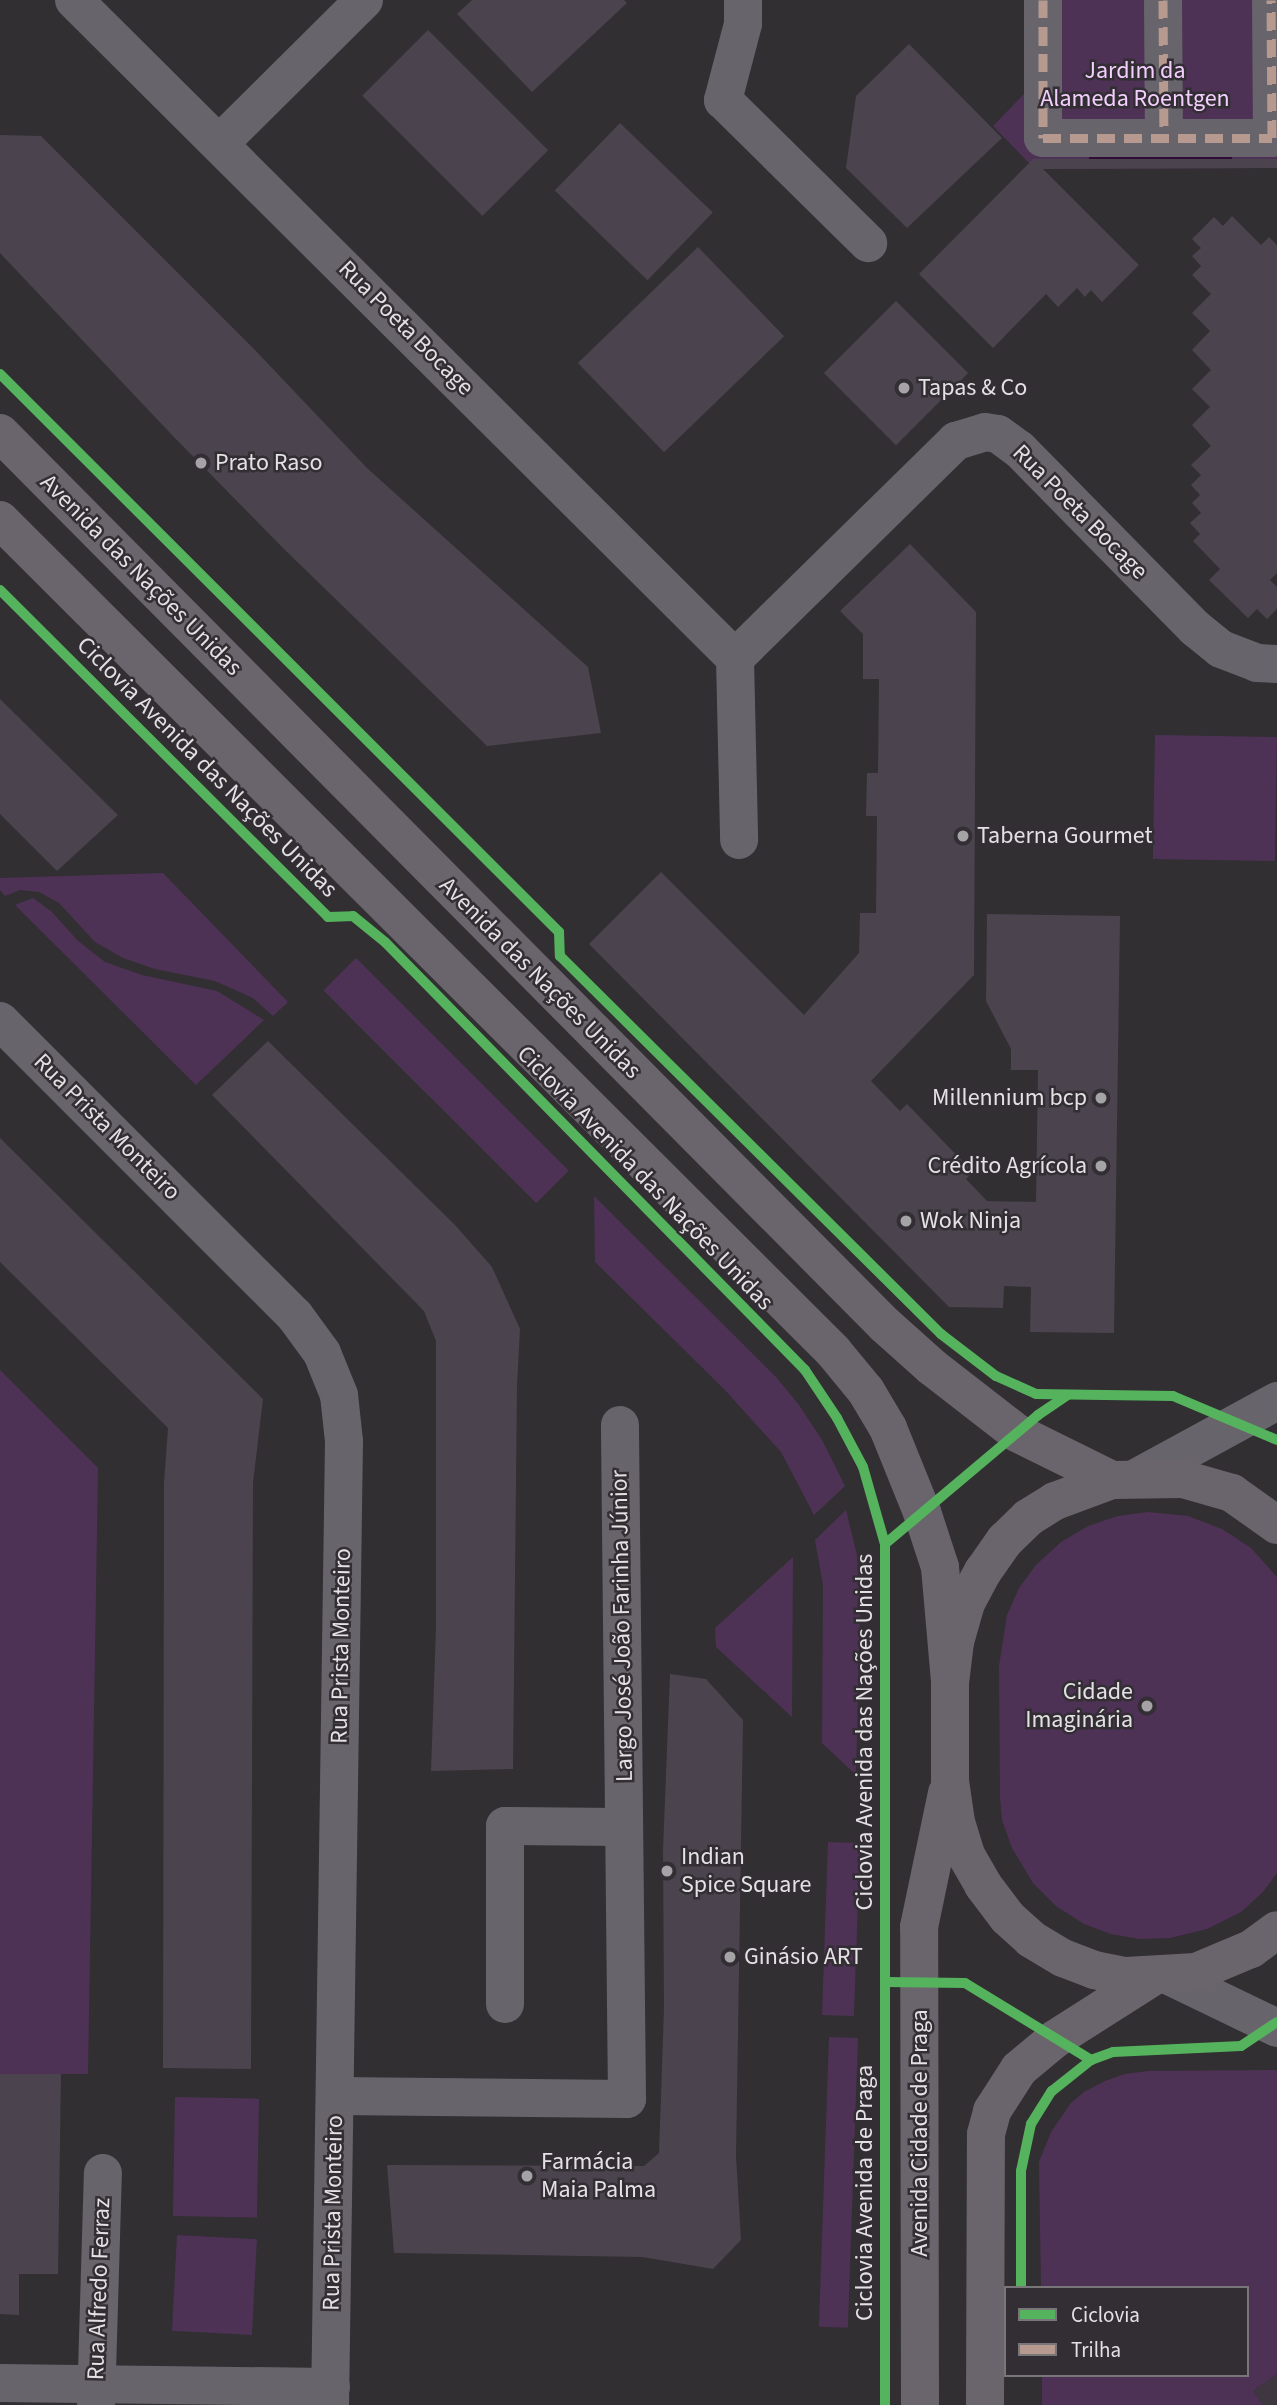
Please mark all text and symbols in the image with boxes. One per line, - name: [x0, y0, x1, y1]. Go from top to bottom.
- park label: Jardim da Alameda Roentgen: [1040, 57, 1230, 113]
- street label: Rua Poeta Bocage: [332, 254, 480, 402]
- place label: Tapas & Co: [918, 374, 1027, 402]
- marker: Tapas & Co: [896, 380, 912, 396]
- street label: Rua Poeta Bocage: [1006, 438, 1154, 586]
- place label: Prato Raso: [215, 449, 322, 477]
- marker: Prato Raso: [193, 455, 209, 471]
- street label: Avenida das Nações Unidas: [34, 468, 248, 682]
- street label: Ciclovia Avenida das Nações Unidas: [71, 631, 343, 903]
- place label: Taberna Gourmet: [977, 822, 1153, 850]
- marker: Taberna Gourmet: [955, 828, 971, 844]
- street label: Avenida das Nações Unidas: [433, 871, 647, 1085]
- street label: Ciclovia Avenida das Nações Unidas: [511, 1040, 779, 1316]
- street label: Rua Prista Monteiro: [28, 1048, 186, 1206]
- place label: Millennium bcp: [932, 1084, 1087, 1112]
- marker: Millennium bcp: [1093, 1090, 1109, 1106]
- place label: Crédito Agrícola: [927, 1152, 1087, 1180]
- marker: Crédito Agrícola: [1093, 1158, 1109, 1174]
- place label: Wok Ninja: [920, 1207, 1021, 1235]
- marker: Wok Ninja: [898, 1213, 914, 1229]
- street label: Largo José João Farinha Júnior: [605, 1470, 639, 1782]
- street label: Rua Prista Monteiro: [325, 1548, 357, 1744]
- street label: Ciclovia Avenida das Nações Unidas: [851, 1554, 879, 1910]
- place label: Cidade Imaginária: [1025, 1678, 1133, 1734]
- marker: Cidade Imaginária: [1139, 1698, 1155, 1714]
- place label: Indian Spice Square: [681, 1843, 811, 1899]
- marker: Indian Spice Square: [659, 1863, 675, 1879]
- place label: Ginásio ART: [744, 1943, 863, 1971]
- marker: Ginásio ART: [722, 1949, 738, 1965]
- street label: Avenida Cidade de Praga: [906, 2009, 934, 2257]
- street label: Ciclovia Avenida de Praga: [851, 2065, 879, 2321]
- street label: Rua Prista Monteiro: [317, 2115, 349, 2311]
- place label: Farmácia Maia Palma: [541, 2148, 656, 2204]
- marker: Farmácia Maia Palma: [519, 2168, 535, 2184]
- street label: Rua Alfredo Ferraz: [81, 2197, 117, 2381]
- legend: [1004, 2286, 1249, 2377]
- text: Ciclovia: [1071, 2300, 1140, 2330]
- text: Trilha: [1071, 2335, 1121, 2365]

